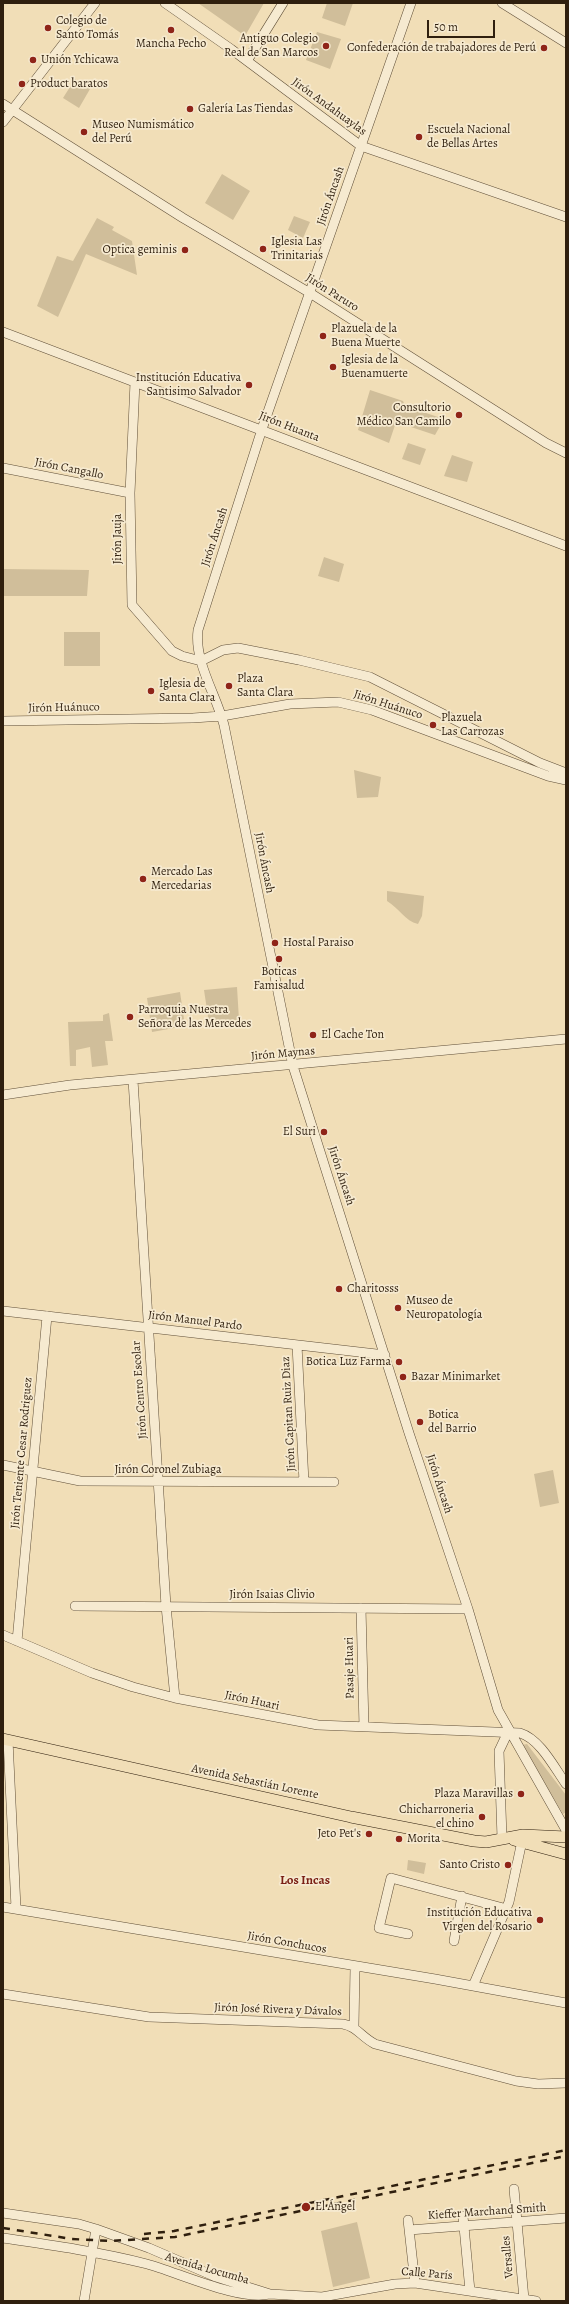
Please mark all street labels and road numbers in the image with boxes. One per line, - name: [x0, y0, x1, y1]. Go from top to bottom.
- street label: Jirón Andahuaylas: [289, 75, 369, 139]
- street label: Jirón Áncash: [314, 165, 348, 227]
- street label: Jirón Paruro: [303, 271, 361, 315]
- street label: Jirón Huanta: [257, 409, 321, 445]
- street label: Jirón Cangallo: [34, 455, 104, 483]
- street label: Jirón Áncash: [199, 505, 231, 569]
- street label: Jirón Jauja: [111, 514, 125, 564]
- street label: Jirón Huánuco: [352, 687, 424, 723]
- street label: Jirón Huánuco: [28, 700, 100, 716]
- street label: Jirón Áncash: [251, 831, 277, 895]
- street label: Jirón Maynas: [250, 1044, 316, 1064]
- street label: Jirón Áncash: [325, 1144, 357, 1208]
- street label: Jirón Manuel Pardo: [147, 1308, 243, 1334]
- street label: Jirón Centro Escolar: [129, 1340, 151, 1440]
- street label: Jirón Capitan Ruiz Diaz: [279, 1356, 299, 1472]
- street label: Jirón Teniente Cesar Rodriguez: [8, 1377, 36, 1529]
- street label: Jirón Áncash: [423, 1452, 455, 1516]
- street label: Jirón Coronel Zubiaga: [114, 1463, 222, 1477]
- street label: Jirón Isaias Clivio: [229, 1588, 315, 1602]
- street label: Pasaje Huari: [342, 1637, 358, 1699]
- street label: Jirón Huari: [223, 1688, 281, 1714]
- street label: Avenida Sebastián Lorente: [190, 1762, 320, 1802]
- street label: Jirón Conchucos: [246, 1929, 328, 1957]
- street label: Jirón José Rivera y Dávalos: [214, 2001, 342, 2019]
- street label: Kieffer Marchand Smith: [427, 2201, 547, 2223]
- street label: Versalles: [499, 2235, 517, 2279]
- street label: Avenida Locumba: [163, 2250, 251, 2288]
- street label: Calle París: [401, 2265, 453, 2283]

